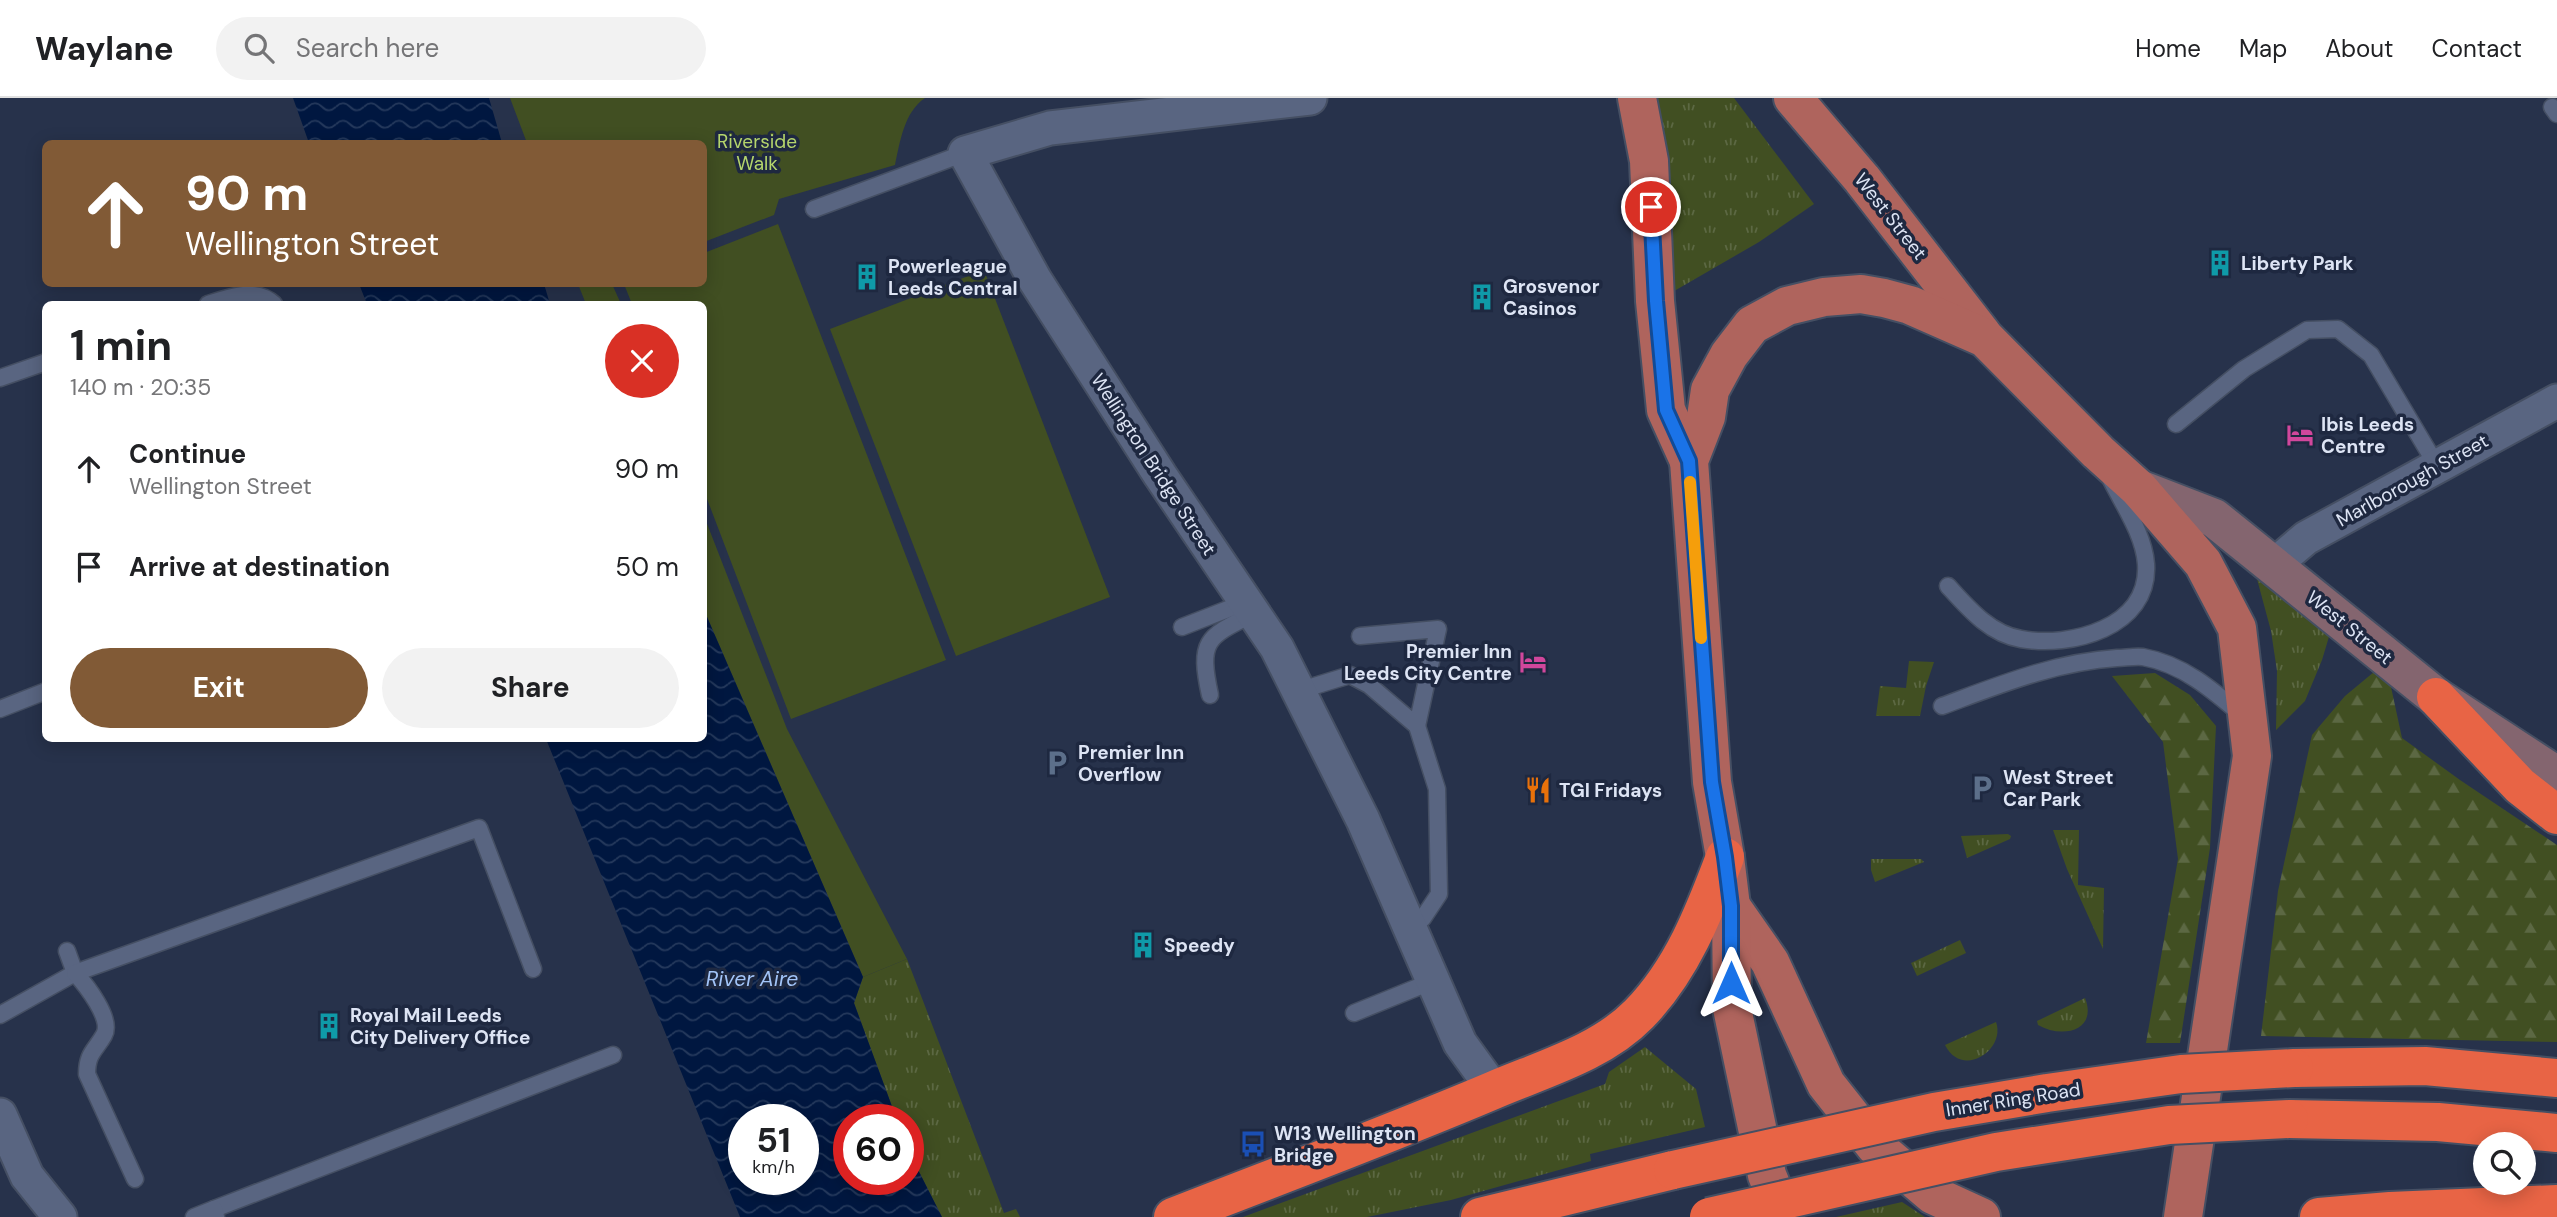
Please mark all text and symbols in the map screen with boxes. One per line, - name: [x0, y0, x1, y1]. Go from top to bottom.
- search box: [216, 17, 706, 80]
- text: Waylane: [35, 27, 174, 70]
- icon: search: [240, 29, 278, 67]
- text: Search here: [296, 31, 439, 65]
- text: Home: [2135, 33, 2201, 64]
- text: Map: [2239, 33, 2287, 64]
- text: About: [2325, 33, 2394, 64]
- text: Contact: [2432, 33, 2522, 64]
- park label: Riverside Walk: [717, 129, 797, 176]
- text: 90 m: [185, 161, 308, 225]
- icon: ahead: [70, 168, 161, 259]
- street label: West Street: [1849, 168, 1932, 265]
- pin: [1621, 177, 1681, 237]
- icon: arrive: [1632, 188, 1670, 226]
- text: Wellington Street: [185, 223, 439, 265]
- building icon: Liberty Park: [2205, 248, 2235, 278]
- place label: Liberty Park: [2241, 251, 2354, 276]
- place label: Powerleague Leeds Central: [888, 254, 1017, 301]
- building icon: Powerleague Leeds Central: [852, 262, 882, 292]
- place label: Grosvenor Casinos: [1503, 274, 1600, 321]
- building icon: Grosvenor Casinos: [1467, 282, 1497, 312]
- text: 1 min: [70, 318, 172, 373]
- button: close: [605, 324, 679, 398]
- street label: Wellington Bridge Street: [1085, 369, 1222, 560]
- text: 140 m · 20:35: [70, 372, 211, 402]
- place label: Ibis Leeds Centre: [2321, 412, 2414, 459]
- hotel icon: Ibis Leeds Centre: [2285, 420, 2315, 450]
- street label: Marlborough Street: [2332, 428, 2493, 533]
- text: Continue: [129, 437, 246, 471]
- icon: ahead: [70, 450, 108, 488]
- text: 90 m: [615, 452, 679, 486]
- text: Wellington Street: [129, 471, 312, 501]
- icon: arrive: [70, 548, 108, 586]
- text: Arrive at destination: [129, 550, 390, 584]
- text: 50 m: [615, 550, 679, 584]
- street label: West Street: [2302, 585, 2398, 670]
- place label: Premier Inn Leeds City Centre: [1344, 639, 1512, 686]
- hotel icon: Premier Inn Leeds City Centre: [1518, 647, 1548, 677]
- button: Exit: [70, 648, 368, 728]
- button: Share: [382, 648, 679, 728]
- place label: Premier Inn Overflow: [1078, 740, 1184, 787]
- parking icon: Premier Inn Overflow: [1042, 748, 1072, 778]
- place label: West Street Car Park: [2003, 765, 2114, 812]
- parking icon: West Street Car Park: [1967, 773, 1997, 803]
- restaurant icon: TGI Fridays: [1523, 775, 1553, 805]
- place label: TGI Fridays: [1559, 778, 1662, 803]
- building icon: Speedy: [1128, 930, 1158, 960]
- place label: Speedy: [1164, 933, 1235, 958]
- position arrow: [1694, 946, 1768, 1020]
- water label: River Aire: [706, 965, 798, 993]
- place label: Royal Mail Leeds City Delivery Office: [350, 1003, 531, 1050]
- building icon: Royal Mail Leeds City Delivery Office: [314, 1011, 344, 1041]
- street label: Inner Ring Road: [1944, 1077, 2082, 1122]
- speed limit sign: 60: [833, 1104, 924, 1195]
- text: 51: [756, 1117, 791, 1163]
- place label: W13 Wellington Bridge: [1274, 1121, 1416, 1168]
- bus stop icon: W13 Wellington Bridge: [1238, 1129, 1268, 1159]
- map controls: [2473, 1132, 2536, 1195]
- button: search: [2473, 1132, 2536, 1195]
- text: km/h: [752, 1155, 795, 1179]

